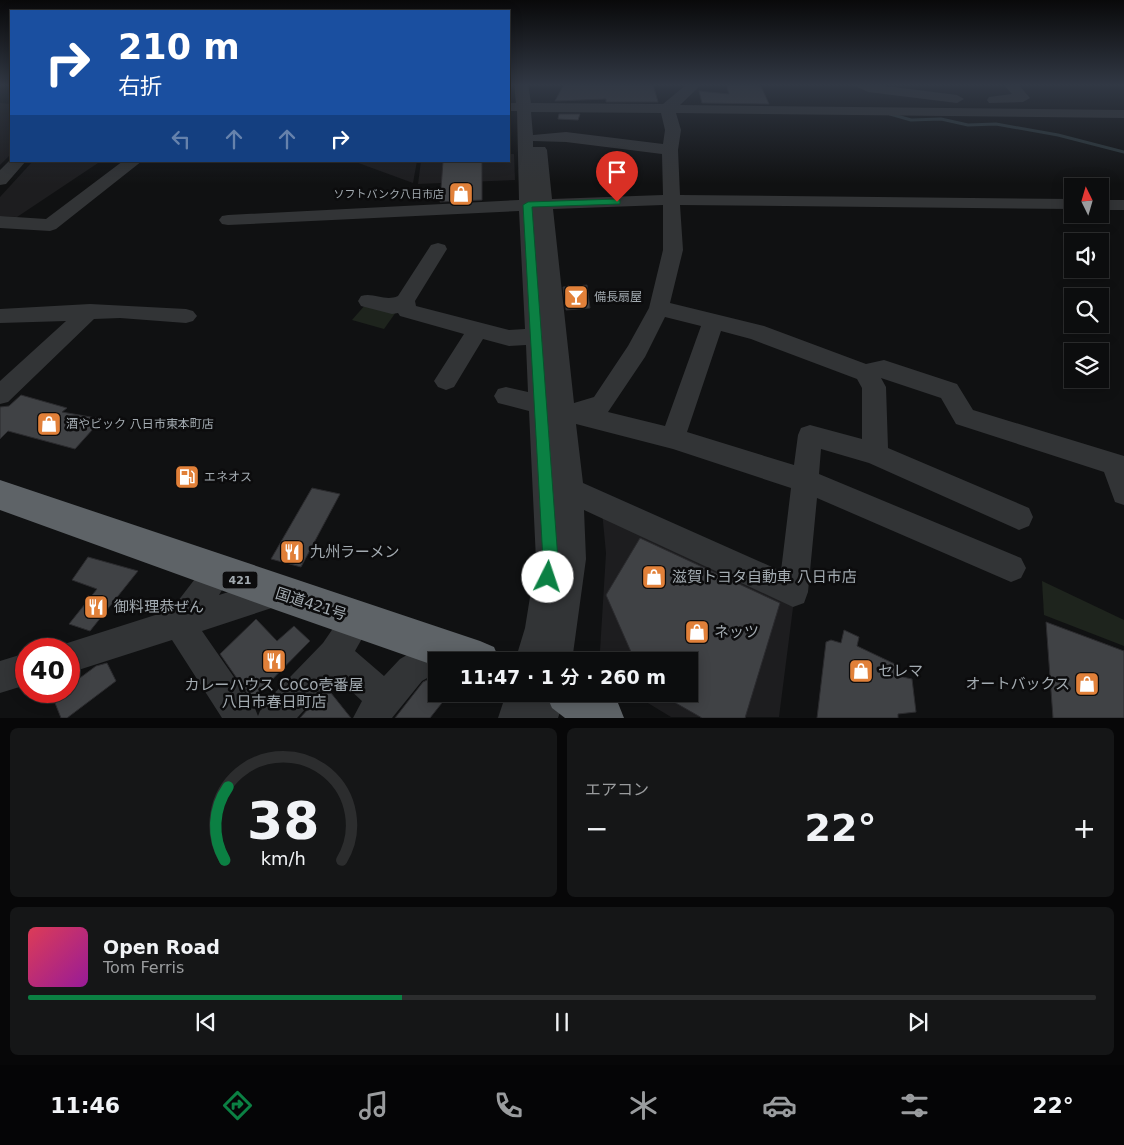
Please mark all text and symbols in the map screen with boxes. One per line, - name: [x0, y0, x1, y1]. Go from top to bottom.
- text: 210 m: [118, 27, 240, 67]
- icon: right: [35, 30, 100, 95]
- text: 右折: [118, 74, 162, 99]
- icon: left: [167, 125, 195, 153]
- icon: ahead: [220, 125, 248, 153]
- icon: ahead: [273, 125, 301, 153]
- icon: right: [326, 125, 354, 153]
- pin: [596, 151, 638, 202]
- icon: arrive: [603, 158, 631, 186]
- north arrow: [1064, 178, 1109, 222]
- map controls: [1064, 178, 1109, 388]
- shop icon: ソフトバンク八日市店: [448, 181, 474, 207]
- place label: ソフトバンク八日市店: [333, 188, 444, 201]
- button: sound: [1064, 233, 1109, 278]
- bar icon: 備長扇屋: [563, 284, 589, 310]
- button: search: [1064, 288, 1109, 333]
- place label: 備長扇屋: [594, 290, 642, 304]
- button: layers: [1064, 343, 1109, 388]
- shop icon: 酒やビック 八日市東本町店: [36, 411, 62, 437]
- place label: 酒やビック 八日市東本町店: [66, 417, 214, 431]
- fuel station icon: エネオス: [174, 464, 200, 490]
- place label: エネオス: [204, 470, 252, 484]
- restaurant icon: 九州ラーメン: [279, 539, 305, 565]
- place label: 九州ラーメン: [310, 543, 399, 561]
- position arrow: [521, 550, 573, 602]
- shop icon: 滋賀トヨタ自動車 八日市店: [641, 564, 667, 590]
- place label: 滋賀トヨタ自動車 八日市店: [672, 568, 857, 586]
- road number: 421: [222, 572, 258, 588]
- street label: 国道421号: [273, 584, 349, 624]
- restaurant icon: 御料理恭ぜん: [83, 594, 109, 620]
- place label: 御料理恭ぜん: [114, 598, 204, 616]
- shop icon: ネッツ: [684, 619, 710, 645]
- place label: ネッツ: [714, 623, 759, 641]
- speed limit sign: 40: [15, 638, 80, 703]
- restaurant icon: カレーハウス CoCo壱番屋 八日市春日町店: [261, 648, 287, 674]
- shop icon: セレマ: [848, 658, 874, 684]
- place label: セレマ: [878, 662, 923, 680]
- text: 11:47 · 1 分 · 260 m: [460, 666, 666, 688]
- shop icon: オートバックス: [1074, 671, 1100, 697]
- place label: オートバックス: [965, 675, 1070, 693]
- place label: カレーハウス CoCo壱番屋 八日市春日町店: [185, 676, 363, 711]
- text: エアコン: [585, 780, 649, 799]
- text: 38: [247, 791, 320, 851]
- text: 22°: [805, 806, 876, 850]
- text: −: [585, 812, 608, 845]
- text: +: [1073, 812, 1096, 845]
- text: km/h: [261, 848, 306, 869]
- text: Open Road: [103, 936, 220, 958]
- text: Tom Ferris: [103, 958, 184, 977]
- icon: previous: [192, 1008, 220, 1036]
- icon: pause: [548, 1008, 576, 1036]
- icon: next: [904, 1008, 932, 1036]
- icon: directions: [220, 1088, 255, 1123]
- icon: music: [356, 1088, 391, 1123]
- icon: phone: [491, 1088, 526, 1123]
- icon: climate: [626, 1088, 661, 1123]
- icon: car: [762, 1088, 797, 1123]
- icon: filters: [897, 1088, 932, 1123]
- text: 11:46: [50, 1093, 120, 1118]
- text: 22°: [1032, 1093, 1074, 1118]

